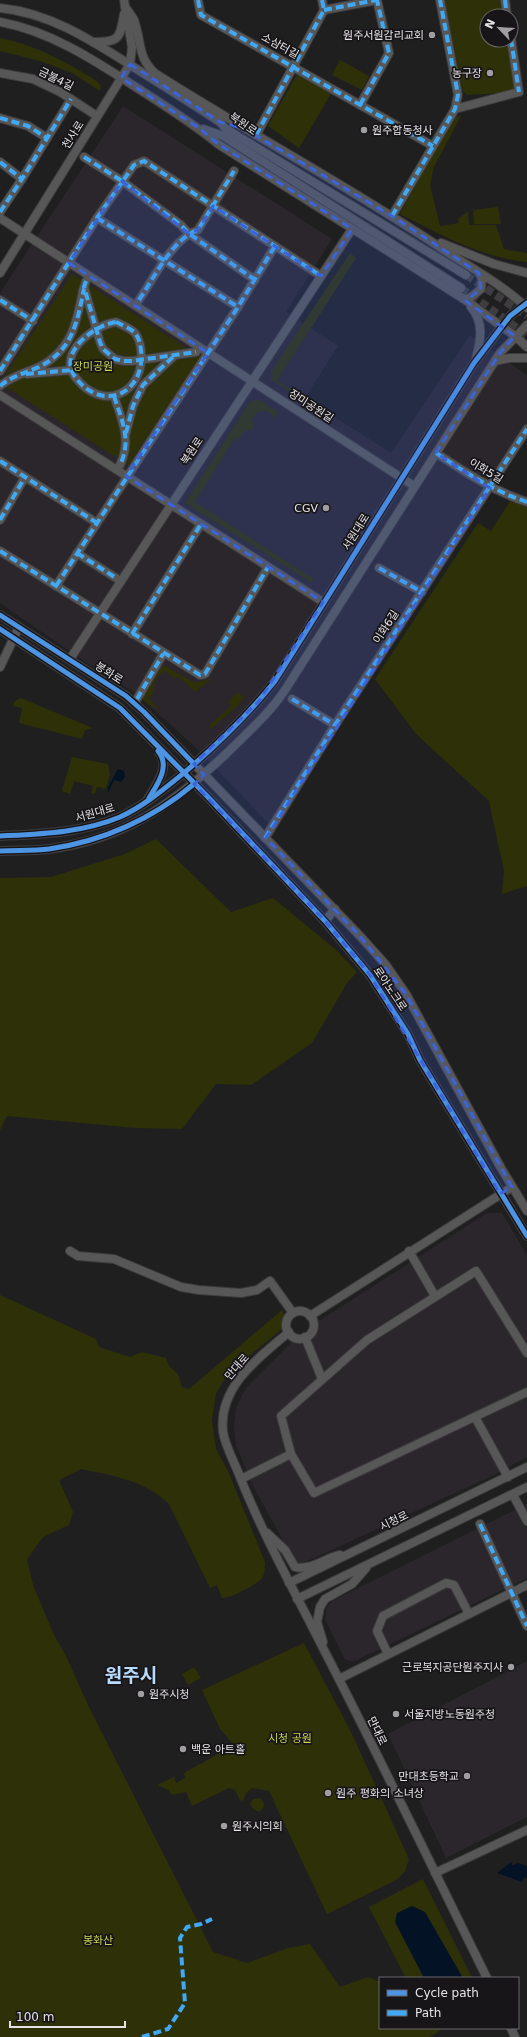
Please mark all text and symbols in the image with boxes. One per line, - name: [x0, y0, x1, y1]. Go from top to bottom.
- north arrow: [479, 8, 519, 48]
- text: N: [483, 17, 498, 31]
- place label: 원주서원감리교회: [343, 29, 424, 42]
- marker: 원주서원감리교회: [427, 30, 437, 40]
- street label: 소삼터길: [259, 31, 301, 61]
- street label: 금불4길: [36, 65, 76, 93]
- place label: 농구장: [452, 67, 482, 80]
- marker: 농구장: [485, 68, 495, 78]
- street label: 북원로: [227, 110, 259, 138]
- street label: 천사로: [59, 119, 87, 151]
- place label: 원주합동청사: [372, 124, 433, 137]
- marker: 원주합동청사: [359, 125, 369, 135]
- park label: 장미공원: [73, 360, 113, 373]
- street label: 장미공원길: [286, 387, 336, 425]
- street label: 북원로: [178, 435, 206, 467]
- street label: 이화5길: [467, 456, 505, 486]
- place label: CGV: [294, 502, 318, 515]
- marker: CGV: [321, 503, 331, 513]
- street label: 서원대로: [340, 511, 372, 553]
- street label: 이화6길: [370, 608, 402, 646]
- street label: 봉화로: [93, 659, 125, 687]
- street label: 서원대로: [74, 801, 116, 825]
- street label: 로아노크로: [370, 964, 410, 1014]
- street label: 만대로: [222, 1351, 252, 1383]
- street label: 시청로: [378, 1509, 410, 1533]
- place label: 근로복지공단원주지사: [402, 1661, 503, 1674]
- marker: 근로복지공단원주지사: [506, 1662, 516, 1672]
- district label: 원주시: [105, 1664, 157, 1686]
- place label: 원주시청: [149, 1688, 189, 1701]
- marker: 원주시청: [136, 1689, 146, 1699]
- place label: 서울지방노동원주청: [404, 1708, 495, 1721]
- marker: 서울지방노동원주청: [391, 1709, 401, 1719]
- street label: 만대로: [365, 1715, 389, 1747]
- park label: 시청 공원: [268, 1732, 312, 1745]
- place label: 백운 아트홀: [191, 1743, 245, 1756]
- marker: 백운 아트홀: [178, 1744, 188, 1754]
- place label: 만대초등학교: [398, 1770, 459, 1783]
- marker: 만대초등학교: [462, 1771, 472, 1781]
- place label: 원주 평화의 소녀상: [336, 1787, 424, 1800]
- marker: 원주 평화의 소녀상: [323, 1788, 333, 1798]
- place label: 원주시의회: [232, 1820, 283, 1833]
- marker: 원주시의회: [219, 1821, 229, 1831]
- park label: 봉화산: [83, 1934, 113, 1947]
- legend: [379, 1977, 519, 2029]
- text: Cycle path: [415, 1986, 479, 2000]
- scale bar: [10, 2003, 125, 2029]
- text: Path: [415, 2006, 441, 2020]
- text: 100 m: [16, 2010, 54, 2024]

